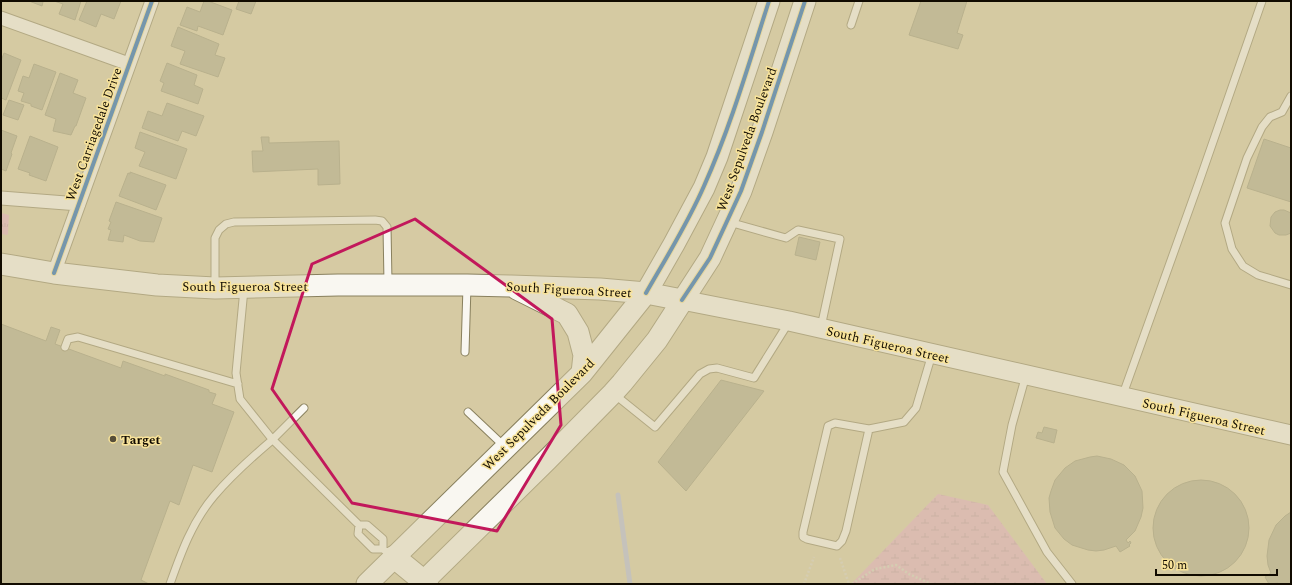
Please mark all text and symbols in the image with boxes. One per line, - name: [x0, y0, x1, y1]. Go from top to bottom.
- street label: West Carriagedale Drive: [60, 65, 127, 204]
- street label: West Sepulveda Boulevard: [712, 65, 782, 214]
- street label: South Figueroa Street: [182, 277, 308, 297]
- street label: South Figueroa Street: [506, 277, 633, 303]
- street label: South Figueroa Street: [824, 321, 952, 369]
- street label: West Sepulveda Boulevard: [478, 354, 599, 475]
- street label: South Figueroa Street: [1140, 393, 1268, 441]
- place label: Target: [121, 430, 160, 450]
- marker: Target: [108, 434, 118, 444]
- scale bar: [1156, 551, 1277, 577]
- text: 50 m: [1162, 556, 1187, 575]

